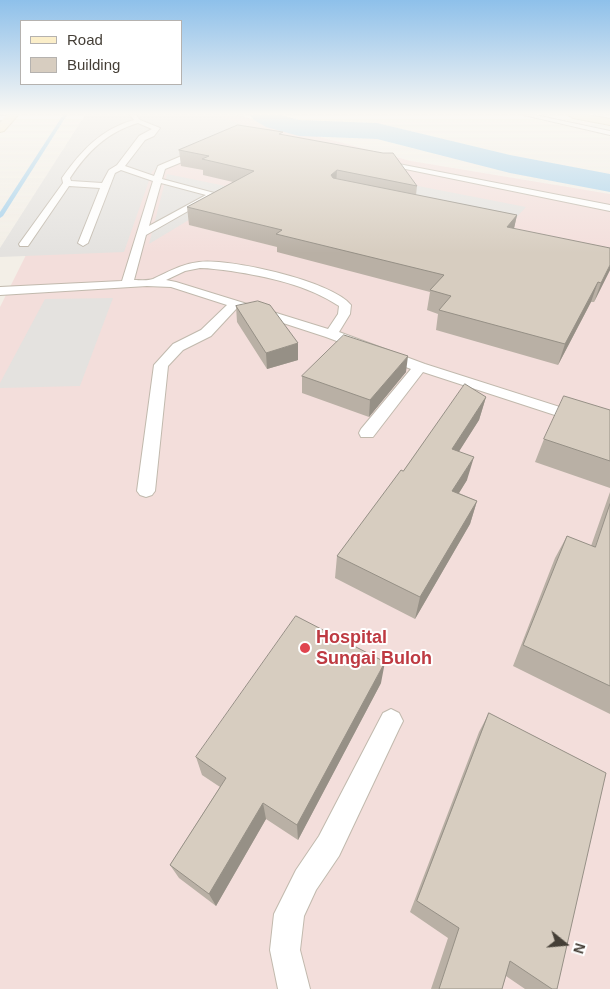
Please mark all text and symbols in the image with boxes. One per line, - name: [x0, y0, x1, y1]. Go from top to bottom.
- legend: [20, 20, 182, 85]
- text: Road: [67, 31, 103, 48]
- text: Building: [67, 56, 120, 73]
- place label: Hospital Sungai Buloh: [316, 627, 432, 670]
- marker: Hospital Sungai Buloh: [298, 641, 312, 655]
- north arrow: [540, 919, 590, 969]
- text: N: [570, 941, 588, 956]

